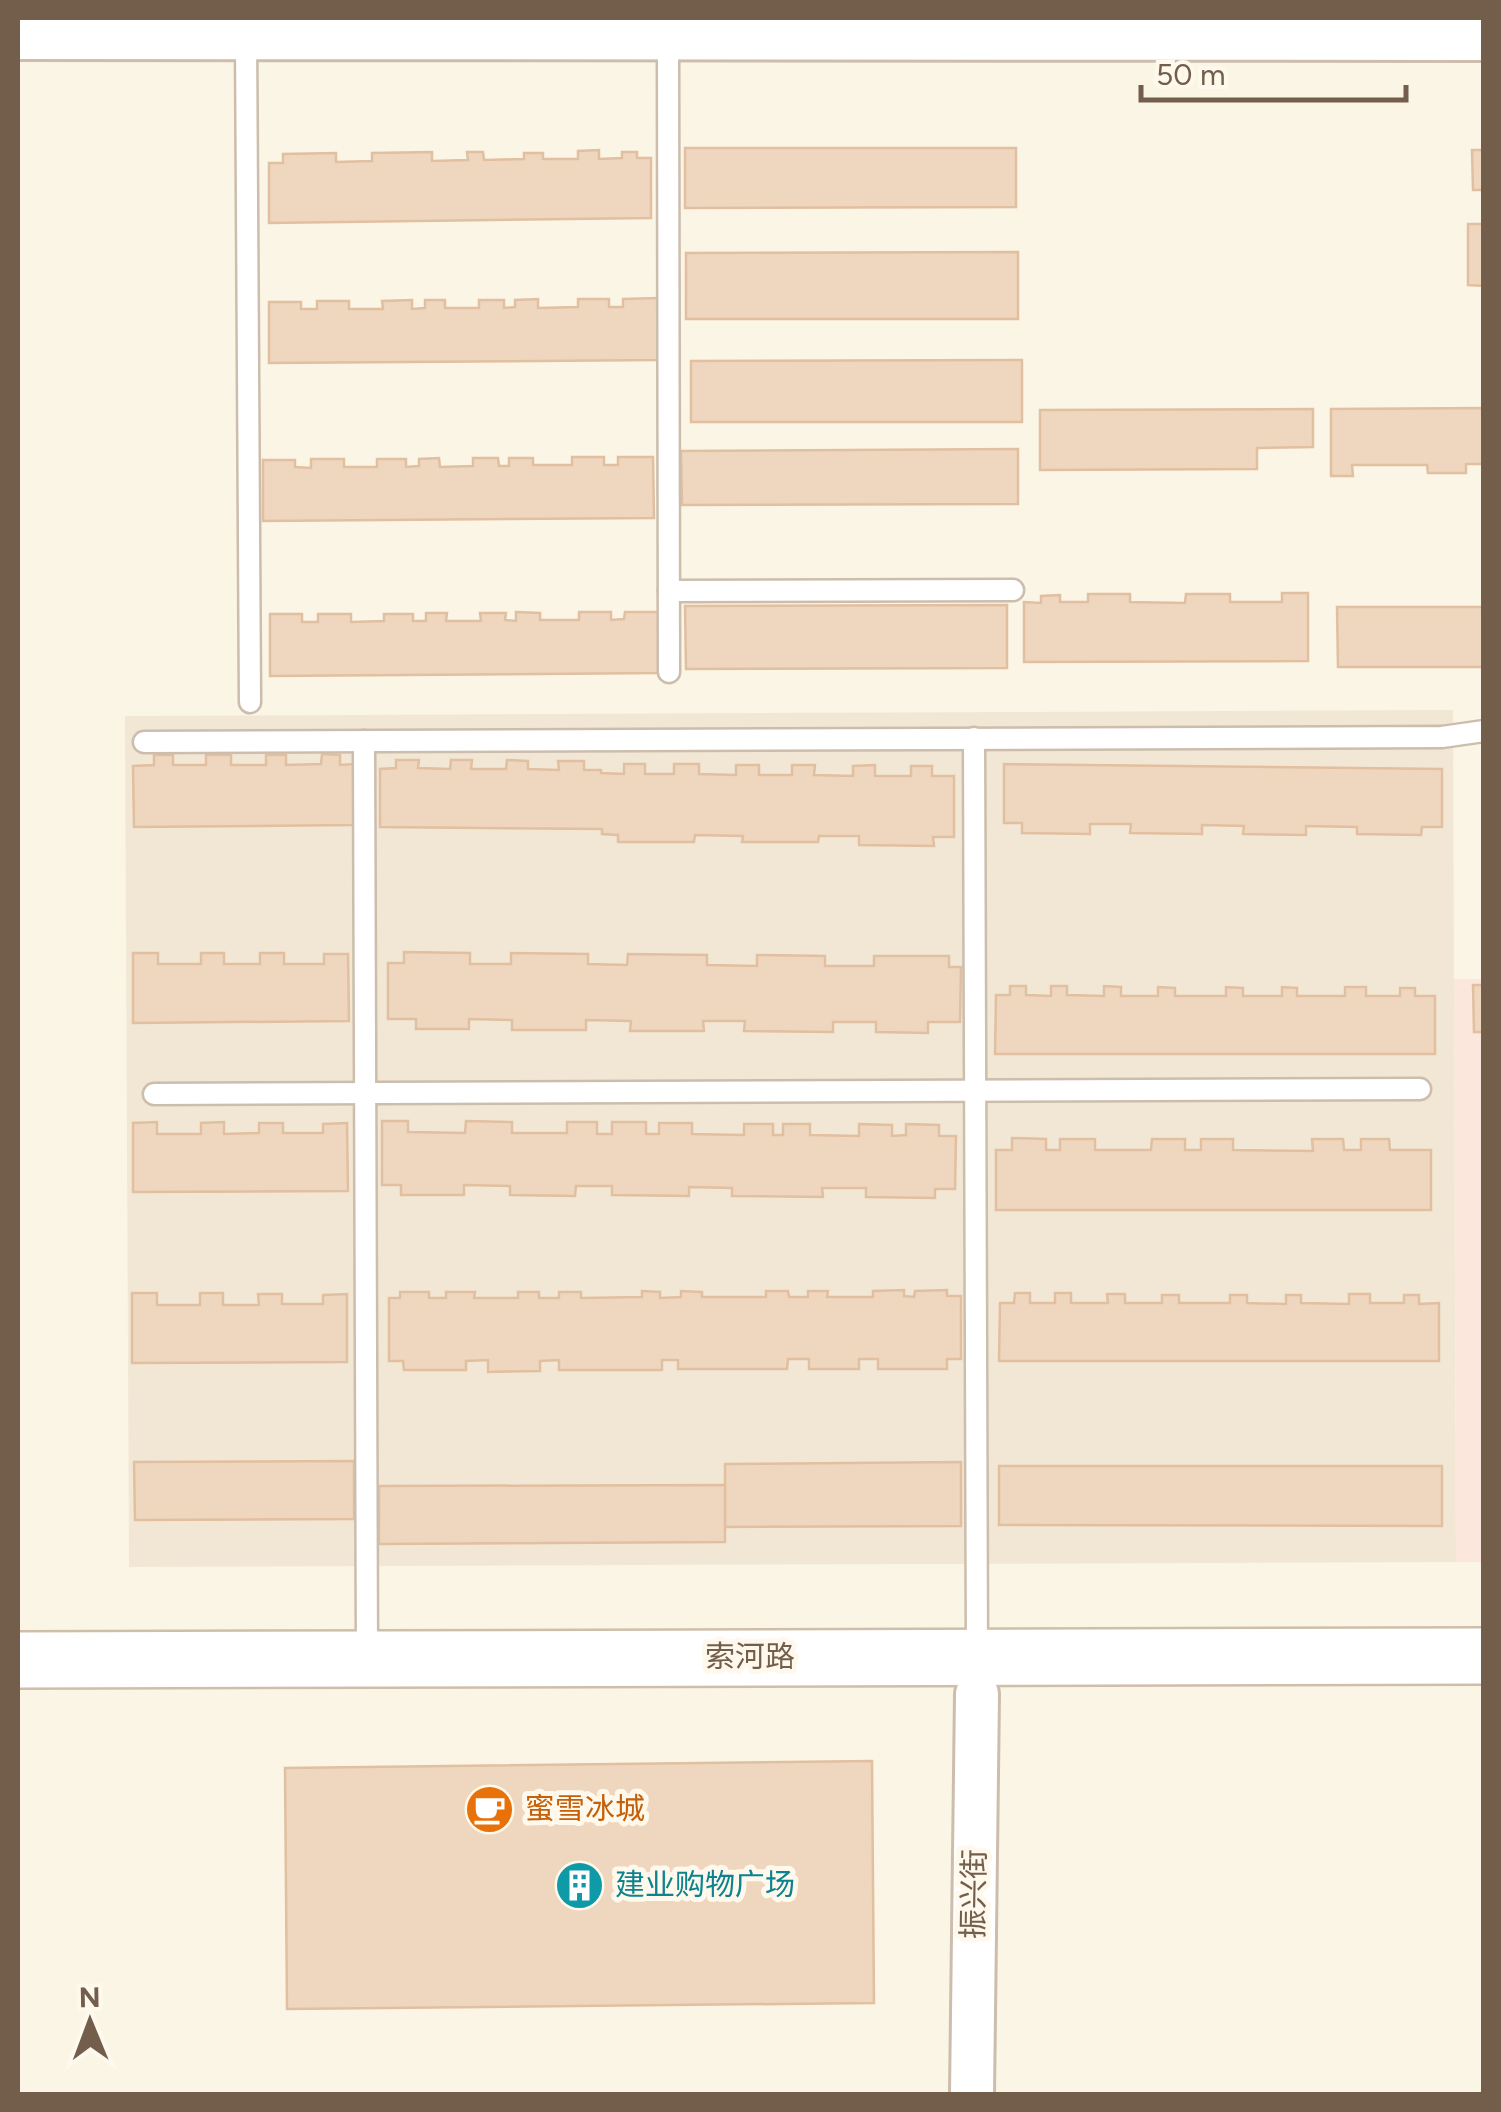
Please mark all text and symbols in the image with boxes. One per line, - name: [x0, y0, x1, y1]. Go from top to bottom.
- scale bar: [1141, 40, 1406, 102]
- text: 50 m: [1156, 56, 1225, 93]
- street label: 索河路: [705, 1638, 795, 1675]
- cafe icon: 蜜雪冰城: [464, 1783, 516, 1835]
- place label: 蜜雪冰城: [525, 1790, 645, 1827]
- street label: 振兴街: [954, 1849, 993, 1939]
- building icon: 建业购物广场: [554, 1859, 606, 1911]
- place label: 建业购物广场: [615, 1866, 795, 1903]
- north arrow: [40, 1972, 140, 2072]
- text: N: [78, 1980, 101, 2014]

